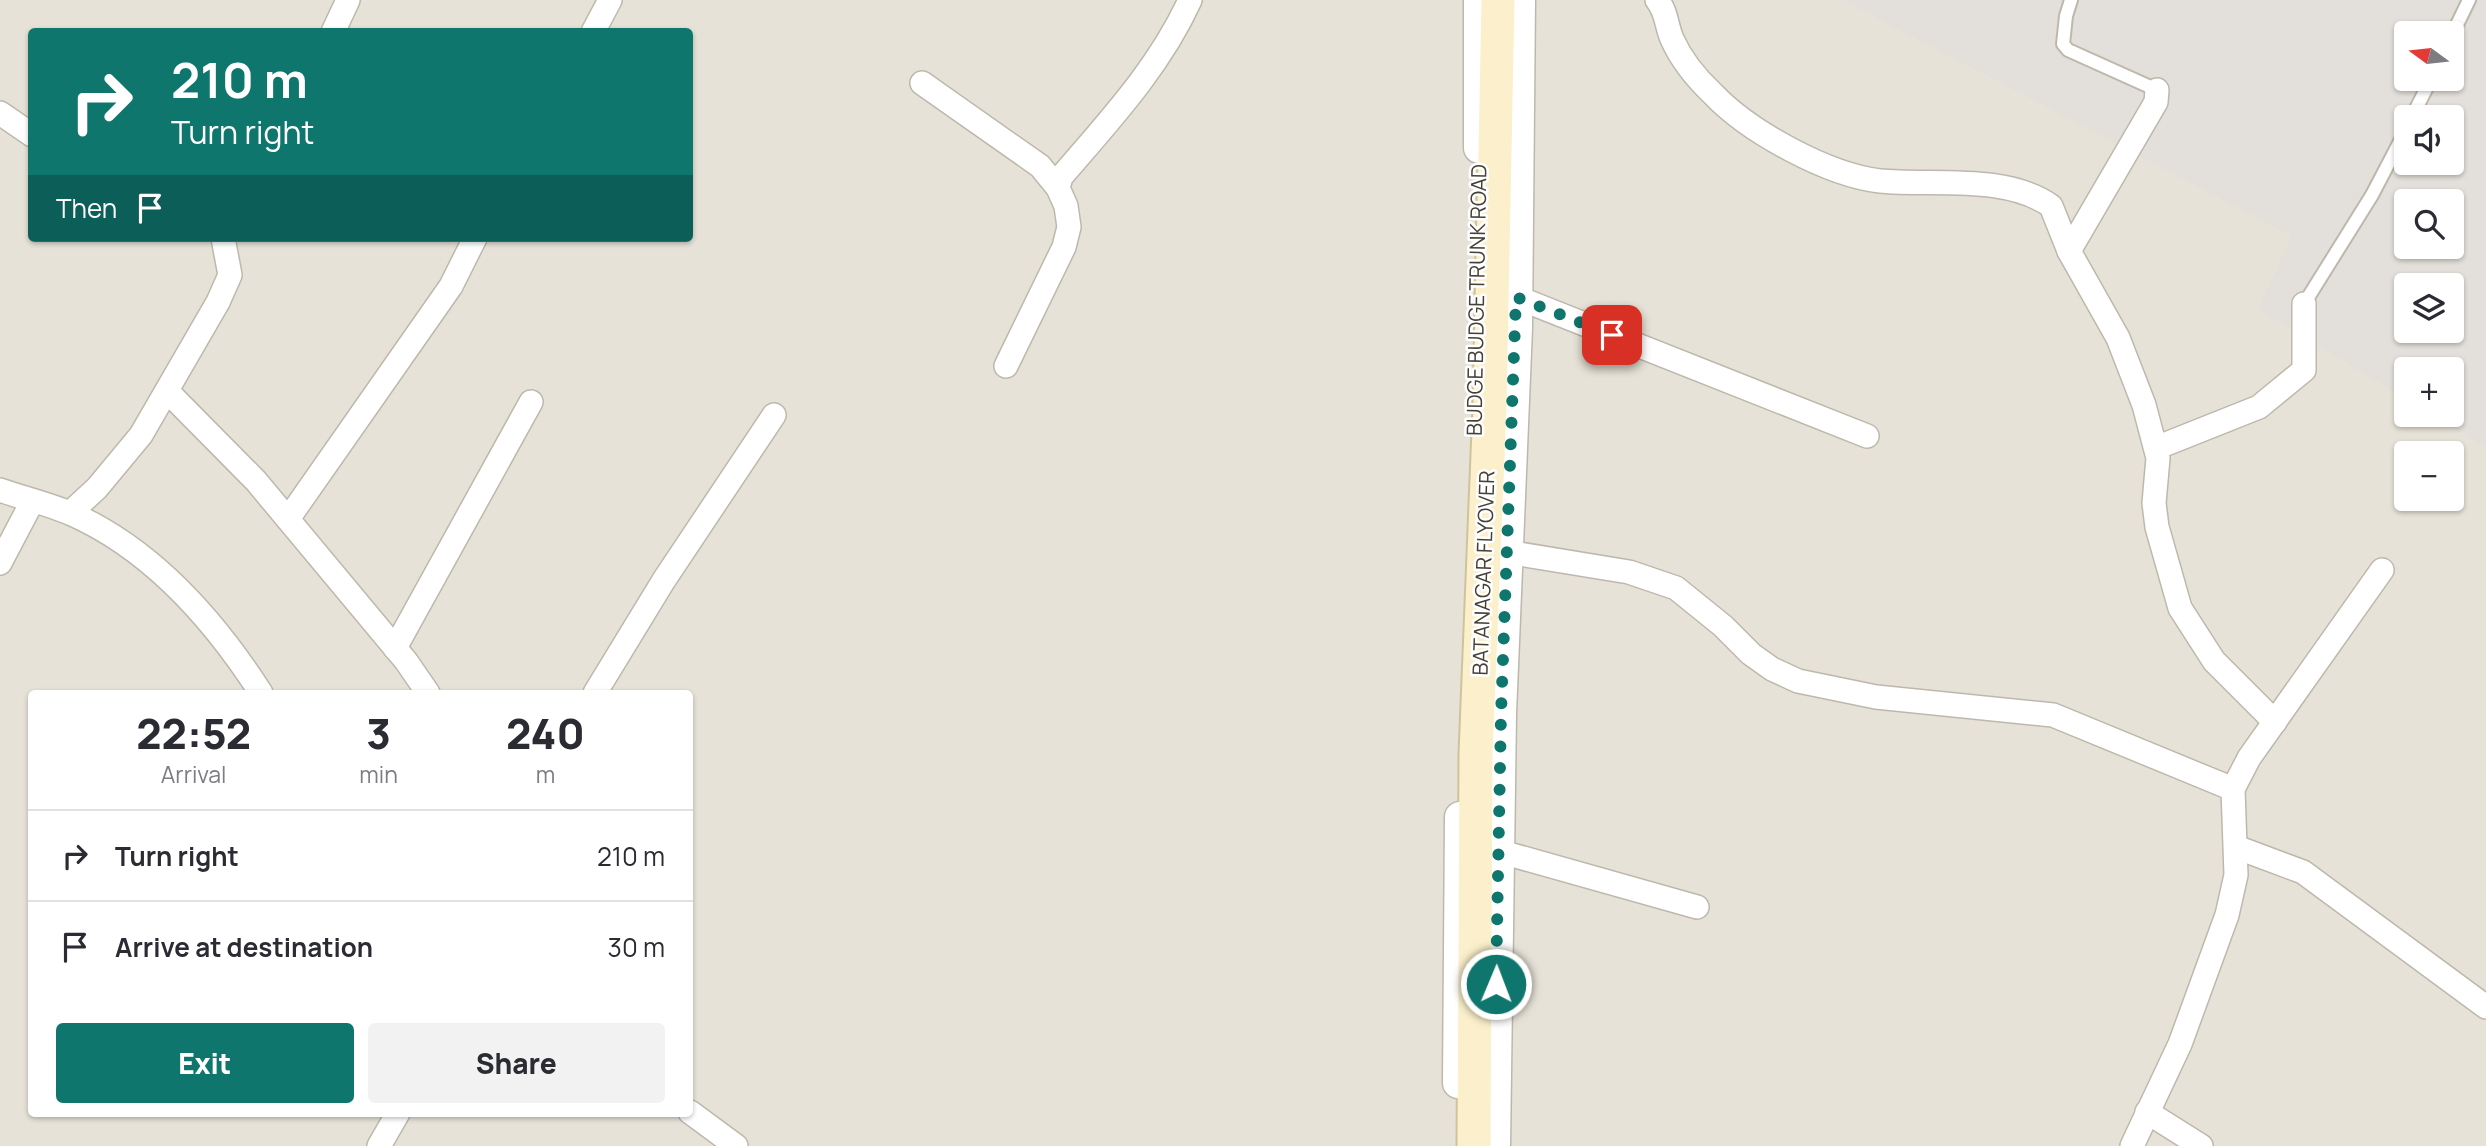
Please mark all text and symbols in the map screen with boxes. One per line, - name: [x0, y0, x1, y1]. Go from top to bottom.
- north arrow: [2394, 21, 2464, 91]
- map controls: [2394, 21, 2464, 511]
- text: 210 m: [171, 46, 308, 113]
- icon: right: [56, 56, 147, 147]
- button: sound: [2394, 105, 2464, 175]
- text: Turn right: [171, 110, 314, 154]
- street label: BUDGE BUDGE TRUNK ROAD: [1460, 164, 1492, 436]
- icon: arrive: [131, 189, 169, 227]
- button: search: [2394, 189, 2464, 259]
- text: Then: [56, 190, 117, 226]
- button: layers: [2394, 273, 2464, 343]
- pin: [1582, 305, 1642, 365]
- icon: arrive: [1593, 316, 1631, 354]
- button: +: [2394, 357, 2464, 427]
- button: −: [2394, 441, 2464, 511]
- street label: BATANAGAR FLYOVER: [1465, 470, 1501, 676]
- text: 22:52: [136, 704, 251, 762]
- text: 3: [366, 704, 391, 762]
- text: 240: [506, 704, 585, 762]
- text: Arrival: [161, 758, 226, 790]
- text: min: [359, 758, 398, 790]
- text: m: [536, 758, 555, 790]
- icon: right: [56, 837, 94, 875]
- text: Turn right: [115, 838, 239, 874]
- text: 210 m: [597, 838, 665, 874]
- icon: arrive: [56, 928, 94, 966]
- text: Arrive at destination: [115, 929, 373, 965]
- text: 30 m: [608, 929, 665, 965]
- position arrow: [1459, 947, 1533, 1021]
- button: Exit: [56, 1023, 354, 1103]
- button: Share: [368, 1023, 665, 1103]

